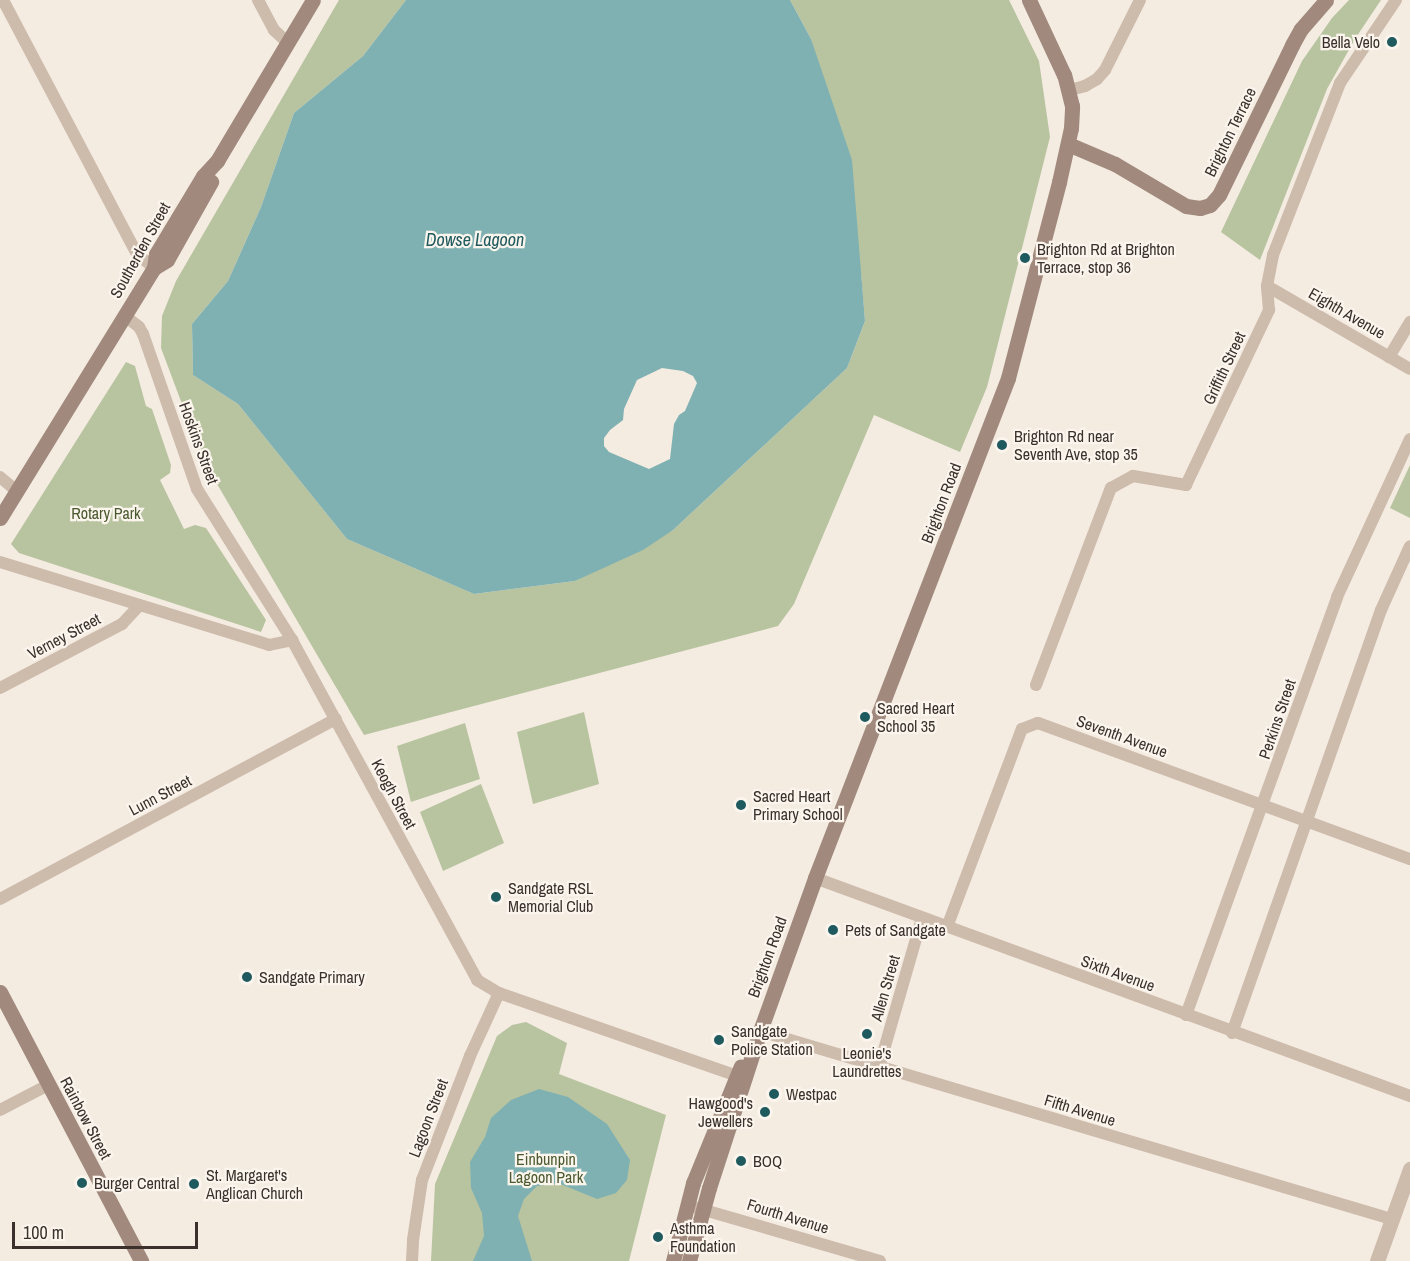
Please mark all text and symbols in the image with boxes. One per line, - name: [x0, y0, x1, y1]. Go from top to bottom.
- place label: Bella Velo: [1322, 32, 1380, 52]
- marker: Bella Velo: [1385, 35, 1399, 49]
- street label: Brighton Terrace: [1200, 84, 1260, 180]
- street label: Southerden Street: [106, 199, 174, 301]
- water label: Dowse Lagoon: [426, 229, 524, 251]
- place label: Brighton Rd at Brighton Terrace, stop 36: [1037, 239, 1175, 277]
- marker: Brighton Rd at Brighton Terrace, stop 36: [1018, 251, 1032, 265]
- street label: Eighth Avenue: [1305, 283, 1389, 343]
- street label: Griffith Street: [1199, 328, 1249, 408]
- street label: Hoskins Street: [175, 399, 223, 487]
- place label: Brighton Rd near Seventh Ave, stop 35: [1014, 426, 1139, 464]
- marker: Brighton Rd near Seventh Ave, stop 35: [995, 438, 1009, 452]
- street label: Brighton Road: [917, 460, 965, 546]
- park label: Rotary Park: [71, 503, 141, 523]
- street label: Verney Street: [24, 609, 104, 663]
- street label: Perkins Street: [1254, 677, 1300, 761]
- place label: Sacred Heart School 35: [877, 698, 954, 736]
- marker: Sacred Heart School 35: [858, 710, 872, 724]
- street label: Seventh Avenue: [1074, 711, 1170, 761]
- street label: Keogh Street: [368, 756, 420, 832]
- street label: Lunn Street: [126, 771, 194, 819]
- place label: Sacred Heart Primary School: [753, 786, 843, 824]
- marker: Sacred Heart Primary School: [734, 798, 748, 812]
- place label: Sandgate RSL Memorial Club: [508, 878, 593, 916]
- marker: Sandgate RSL Memorial Club: [489, 890, 503, 904]
- street label: Brighton Road: [744, 914, 790, 1000]
- place label: Pets of Sandgate: [845, 920, 946, 940]
- marker: Pets of Sandgate: [826, 923, 840, 937]
- street label: Sixth Avenue: [1078, 951, 1158, 995]
- street label: Allen Street: [866, 953, 904, 1023]
- place label: Sandgate Primary: [259, 967, 365, 987]
- marker: Sandgate Primary: [240, 970, 254, 984]
- place label: Sandgate Police Station: [731, 1021, 813, 1059]
- marker: Leonie's Laundrettes: [860, 1027, 874, 1041]
- marker: Sandgate Police Station: [712, 1033, 726, 1047]
- place label: Leonie's Laundrettes: [832, 1043, 902, 1081]
- street label: Rainbow Street: [56, 1074, 116, 1162]
- street label: Lagoon Street: [404, 1076, 452, 1160]
- place label: Westpac: [786, 1084, 837, 1104]
- marker: Westpac: [767, 1087, 781, 1101]
- street label: Fifth Avenue: [1042, 1090, 1118, 1130]
- place label: Hawgood's Jewellers: [689, 1093, 753, 1131]
- marker: Hawgood's Jewellers: [758, 1105, 772, 1119]
- park label: Einbunpin Lagoon Park: [509, 1149, 583, 1187]
- place label: BOQ: [753, 1151, 782, 1171]
- marker: BOQ: [734, 1154, 748, 1168]
- place label: St. Margaret's Anglican Church: [206, 1165, 303, 1203]
- place label: Burger Central: [94, 1173, 179, 1193]
- marker: Burger Central: [75, 1176, 89, 1190]
- marker: St. Margaret's Anglican Church: [187, 1177, 201, 1191]
- street label: Fourth Avenue: [744, 1194, 832, 1238]
- scale bar: [15, 1210, 201, 1248]
- place label: Asthma Foundation: [670, 1218, 736, 1256]
- text: 100 m: [23, 1220, 64, 1245]
- marker: Asthma Foundation: [651, 1230, 665, 1244]

